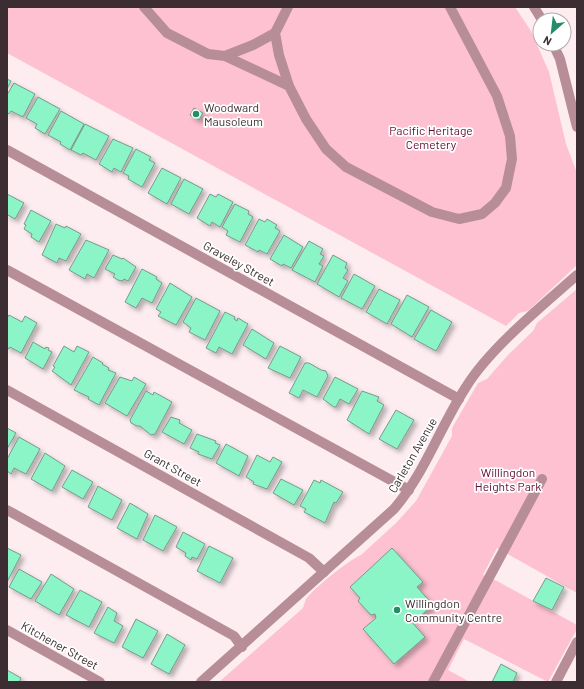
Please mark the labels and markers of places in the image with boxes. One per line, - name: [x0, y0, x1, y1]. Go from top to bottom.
- place label: Woodward Mausoleum: [204, 100, 263, 128]
- marker: Woodward Mausoleum: [191, 109, 201, 119]
- place label: Willingdon Community Centre: [405, 596, 502, 624]
- marker: Willingdon Community Centre: [392, 605, 402, 615]

